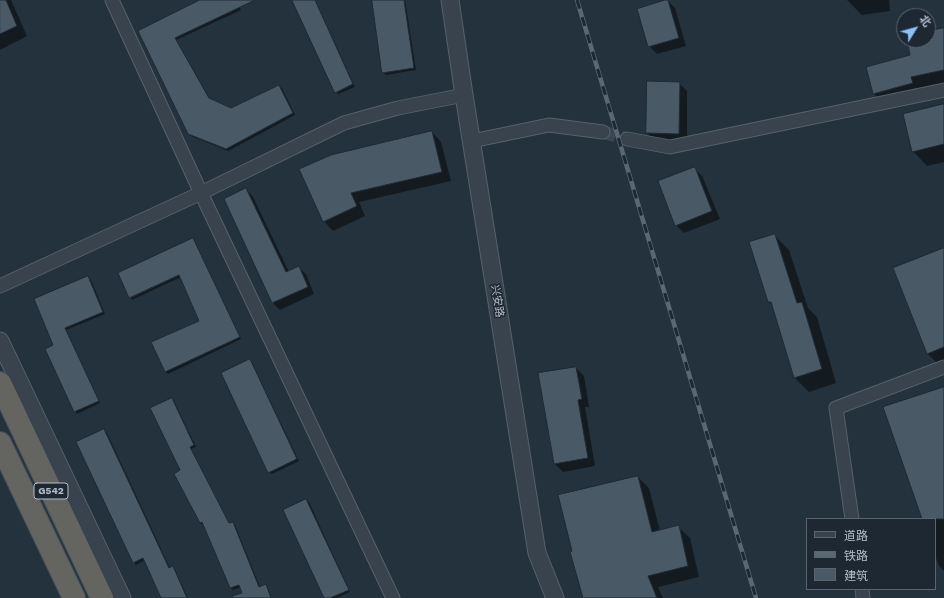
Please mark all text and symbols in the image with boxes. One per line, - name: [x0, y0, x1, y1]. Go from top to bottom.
- north arrow: [896, 8, 936, 48]
- text: 北: [917, 13, 934, 29]
- street label: 兴安路: [488, 284, 506, 318]
- road number: G542: [34, 483, 68, 499]
- legend: [806, 518, 936, 590]
- text: 道路: [844, 529, 868, 543]
- text: 铁路: [844, 549, 868, 563]
- text: 建筑: [844, 569, 868, 583]

